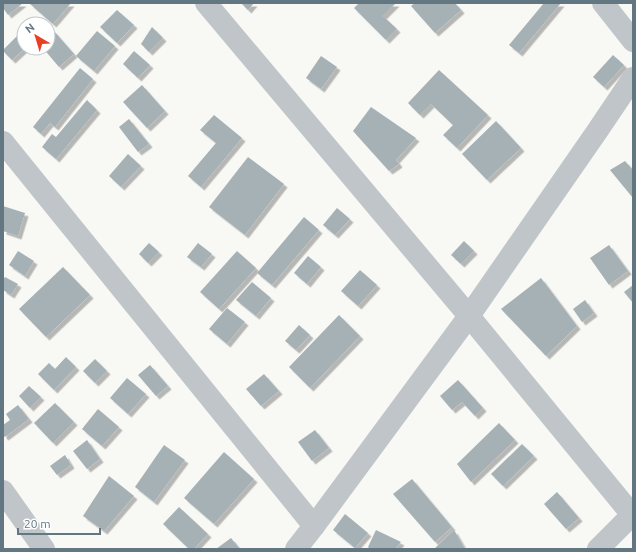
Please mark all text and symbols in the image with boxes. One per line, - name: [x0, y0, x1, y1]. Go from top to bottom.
- north arrow: [16, 16, 56, 56]
- text: N: [23, 21, 37, 35]
- scale bar: [18, 510, 100, 536]
- text: 20 m: [24, 517, 51, 530]

